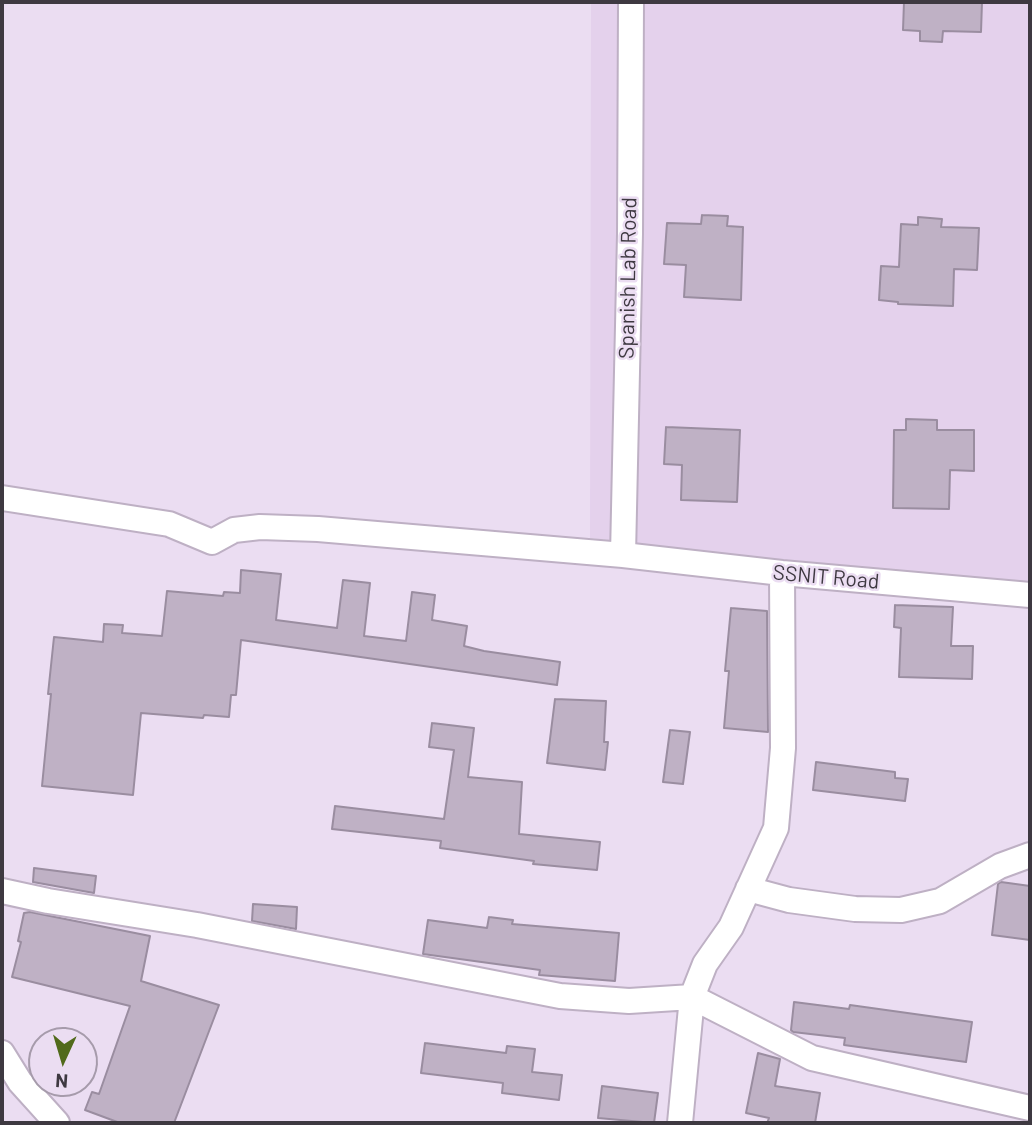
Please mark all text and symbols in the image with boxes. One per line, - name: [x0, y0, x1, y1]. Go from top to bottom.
- street label: Spanish Lab Road: [614, 197, 642, 359]
- street label: SSNIT Road: [772, 560, 880, 594]
- north arrow: [28, 1027, 98, 1097]
- text: N: [55, 1070, 69, 1093]

